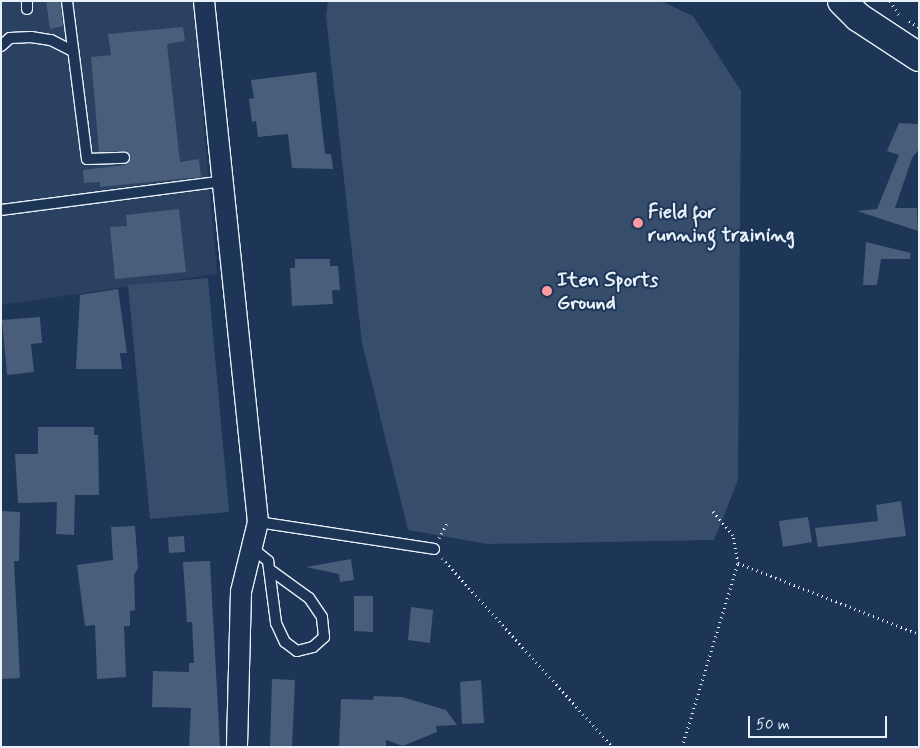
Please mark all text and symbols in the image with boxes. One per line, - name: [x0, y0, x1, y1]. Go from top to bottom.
- place label: Field for running training: [648, 200, 796, 247]
- marker: Field for running training: [632, 217, 644, 229]
- place label: Iten Sports Ground: [557, 268, 662, 315]
- marker: Iten Sports Ground: [541, 285, 553, 297]
- scale bar: [750, 706, 889, 738]
- text: 50 m: [756, 715, 790, 735]

